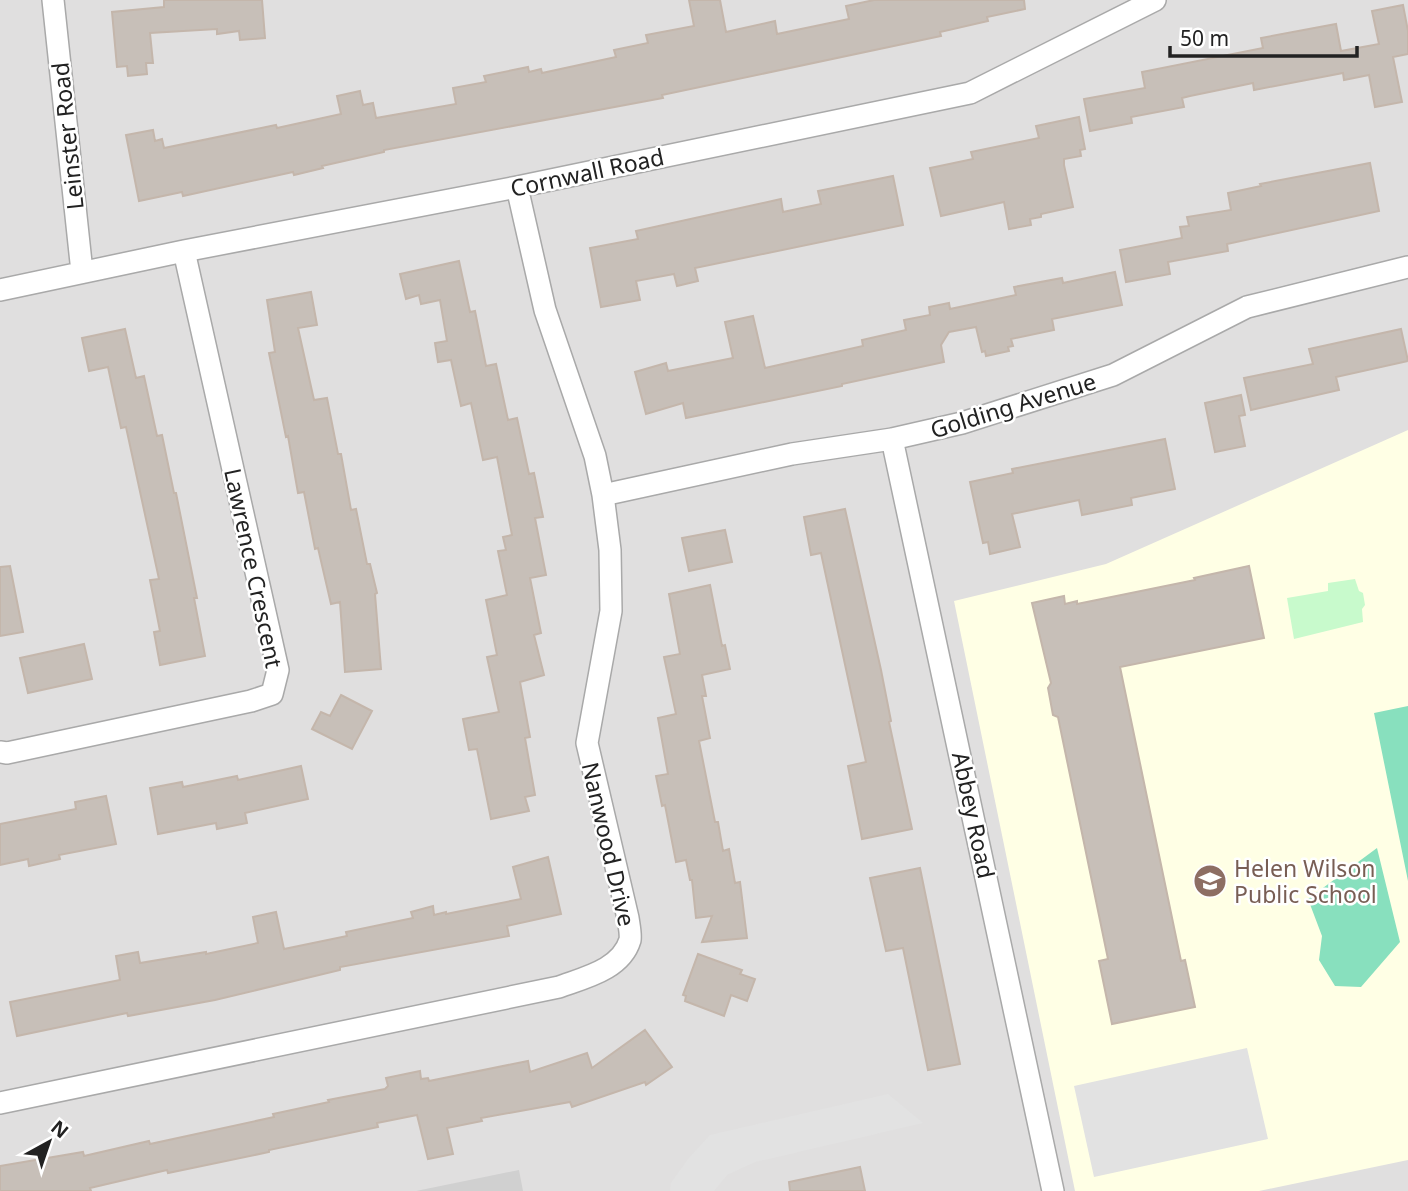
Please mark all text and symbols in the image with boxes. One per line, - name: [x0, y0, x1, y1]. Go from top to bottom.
- scale bar: [1170, 14, 1357, 58]
- text: 50 m: [1180, 24, 1229, 52]
- street label: Leinster Road: [43, 61, 91, 211]
- street label: Cornwall Road: [507, 140, 667, 204]
- street label: Golding Avenue: [926, 365, 1100, 445]
- street label: Lawrence Crescent: [217, 465, 291, 671]
- street label: Abbey Road: [945, 749, 1003, 881]
- street label: Nanwood Drive: [575, 759, 643, 929]
- place label: Helen Wilson Public School: [1234, 852, 1377, 910]
- school or university icon: Helen Wilson Public School: [1191, 862, 1229, 900]
- north arrow: [14, 1107, 84, 1177]
- text: N: [46, 1114, 74, 1144]

